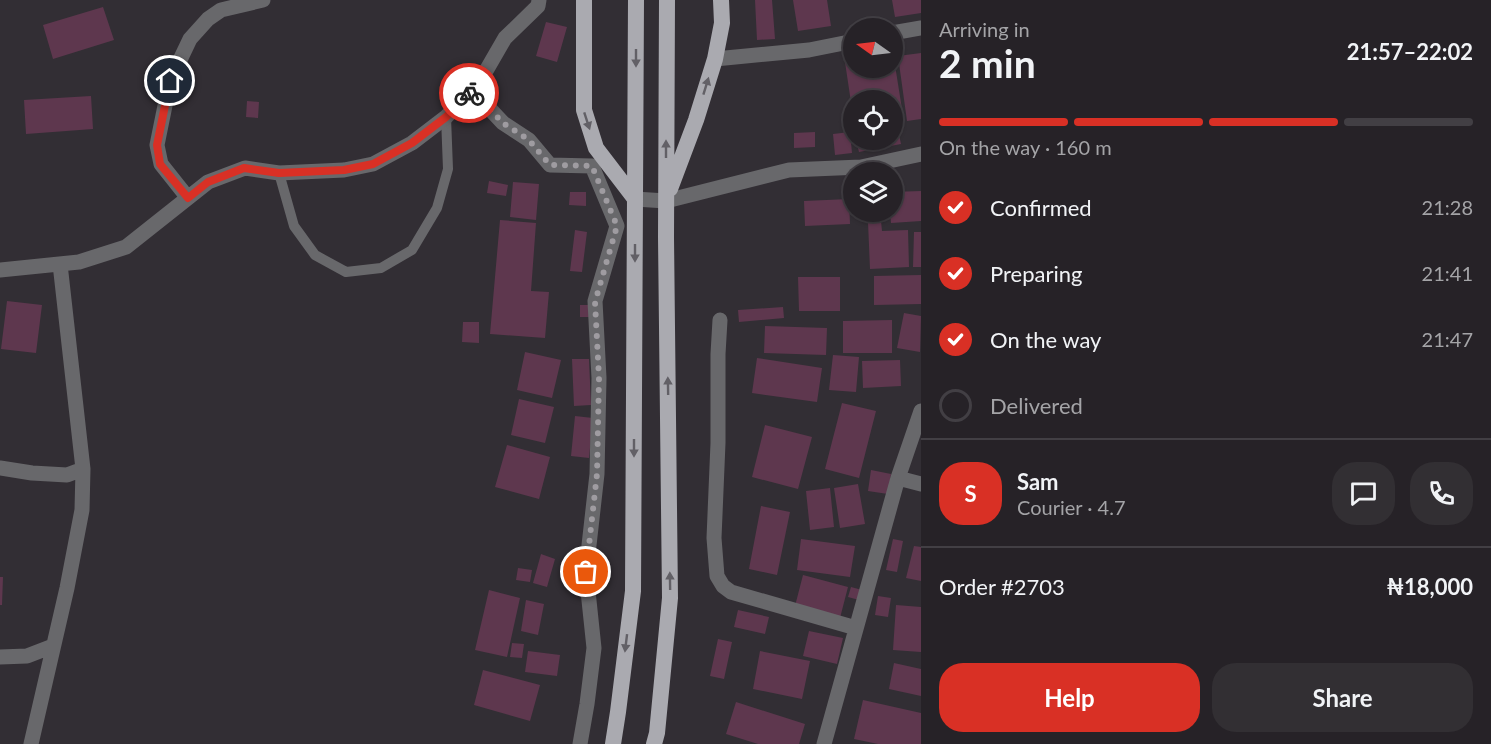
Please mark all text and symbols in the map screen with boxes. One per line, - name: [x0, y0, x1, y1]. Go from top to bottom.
- text: Arriving in: [939, 17, 1030, 41]
- north arrow: [843, 18, 903, 78]
- map controls: [843, 18, 903, 222]
- text: 21:57–22:02: [1347, 38, 1473, 65]
- text: 2 min: [939, 40, 1036, 86]
- one-way arrow: [631, 49, 641, 68]
- pin: [144, 55, 195, 106]
- courier: [439, 63, 499, 123]
- icon: home: [153, 64, 186, 97]
- icon: bike: [453, 77, 486, 110]
- one-way arrow: [702, 77, 711, 95]
- button: locate: [843, 90, 903, 150]
- one-way arrow: [583, 112, 593, 130]
- text: On the way · 160 m: [939, 135, 1112, 159]
- one-way arrow: [661, 140, 671, 159]
- button: layers: [843, 162, 903, 222]
- icon: check: [939, 191, 972, 224]
- text: Confirmed: [990, 194, 1092, 221]
- text: 21:28: [1422, 195, 1473, 219]
- one-way arrow: [630, 244, 640, 263]
- icon: check: [939, 257, 972, 290]
- text: Preparing: [990, 260, 1082, 287]
- text: 21:41: [1422, 261, 1473, 285]
- icon: check: [939, 323, 972, 356]
- text: On the way: [990, 326, 1101, 353]
- text: 21:47: [1422, 327, 1473, 351]
- one-way arrow: [663, 377, 672, 396]
- text: Delivered: [990, 392, 1083, 419]
- one-way arrow: [629, 439, 639, 458]
- button: chat: [1332, 462, 1395, 525]
- button: phone: [1410, 462, 1473, 525]
- text: Sam: [1017, 468, 1059, 495]
- text: S: [964, 480, 977, 507]
- text: Courier · 4.7: [1017, 495, 1126, 519]
- pin: [560, 546, 611, 597]
- icon: bag: [569, 555, 602, 588]
- one-way arrow: [665, 572, 675, 591]
- text: Order #2703: [939, 573, 1065, 600]
- text: ₦18,000: [1386, 573, 1473, 600]
- one-way arrow: [622, 634, 631, 653]
- button: Help: [939, 663, 1200, 732]
- button: Share: [1212, 663, 1473, 732]

